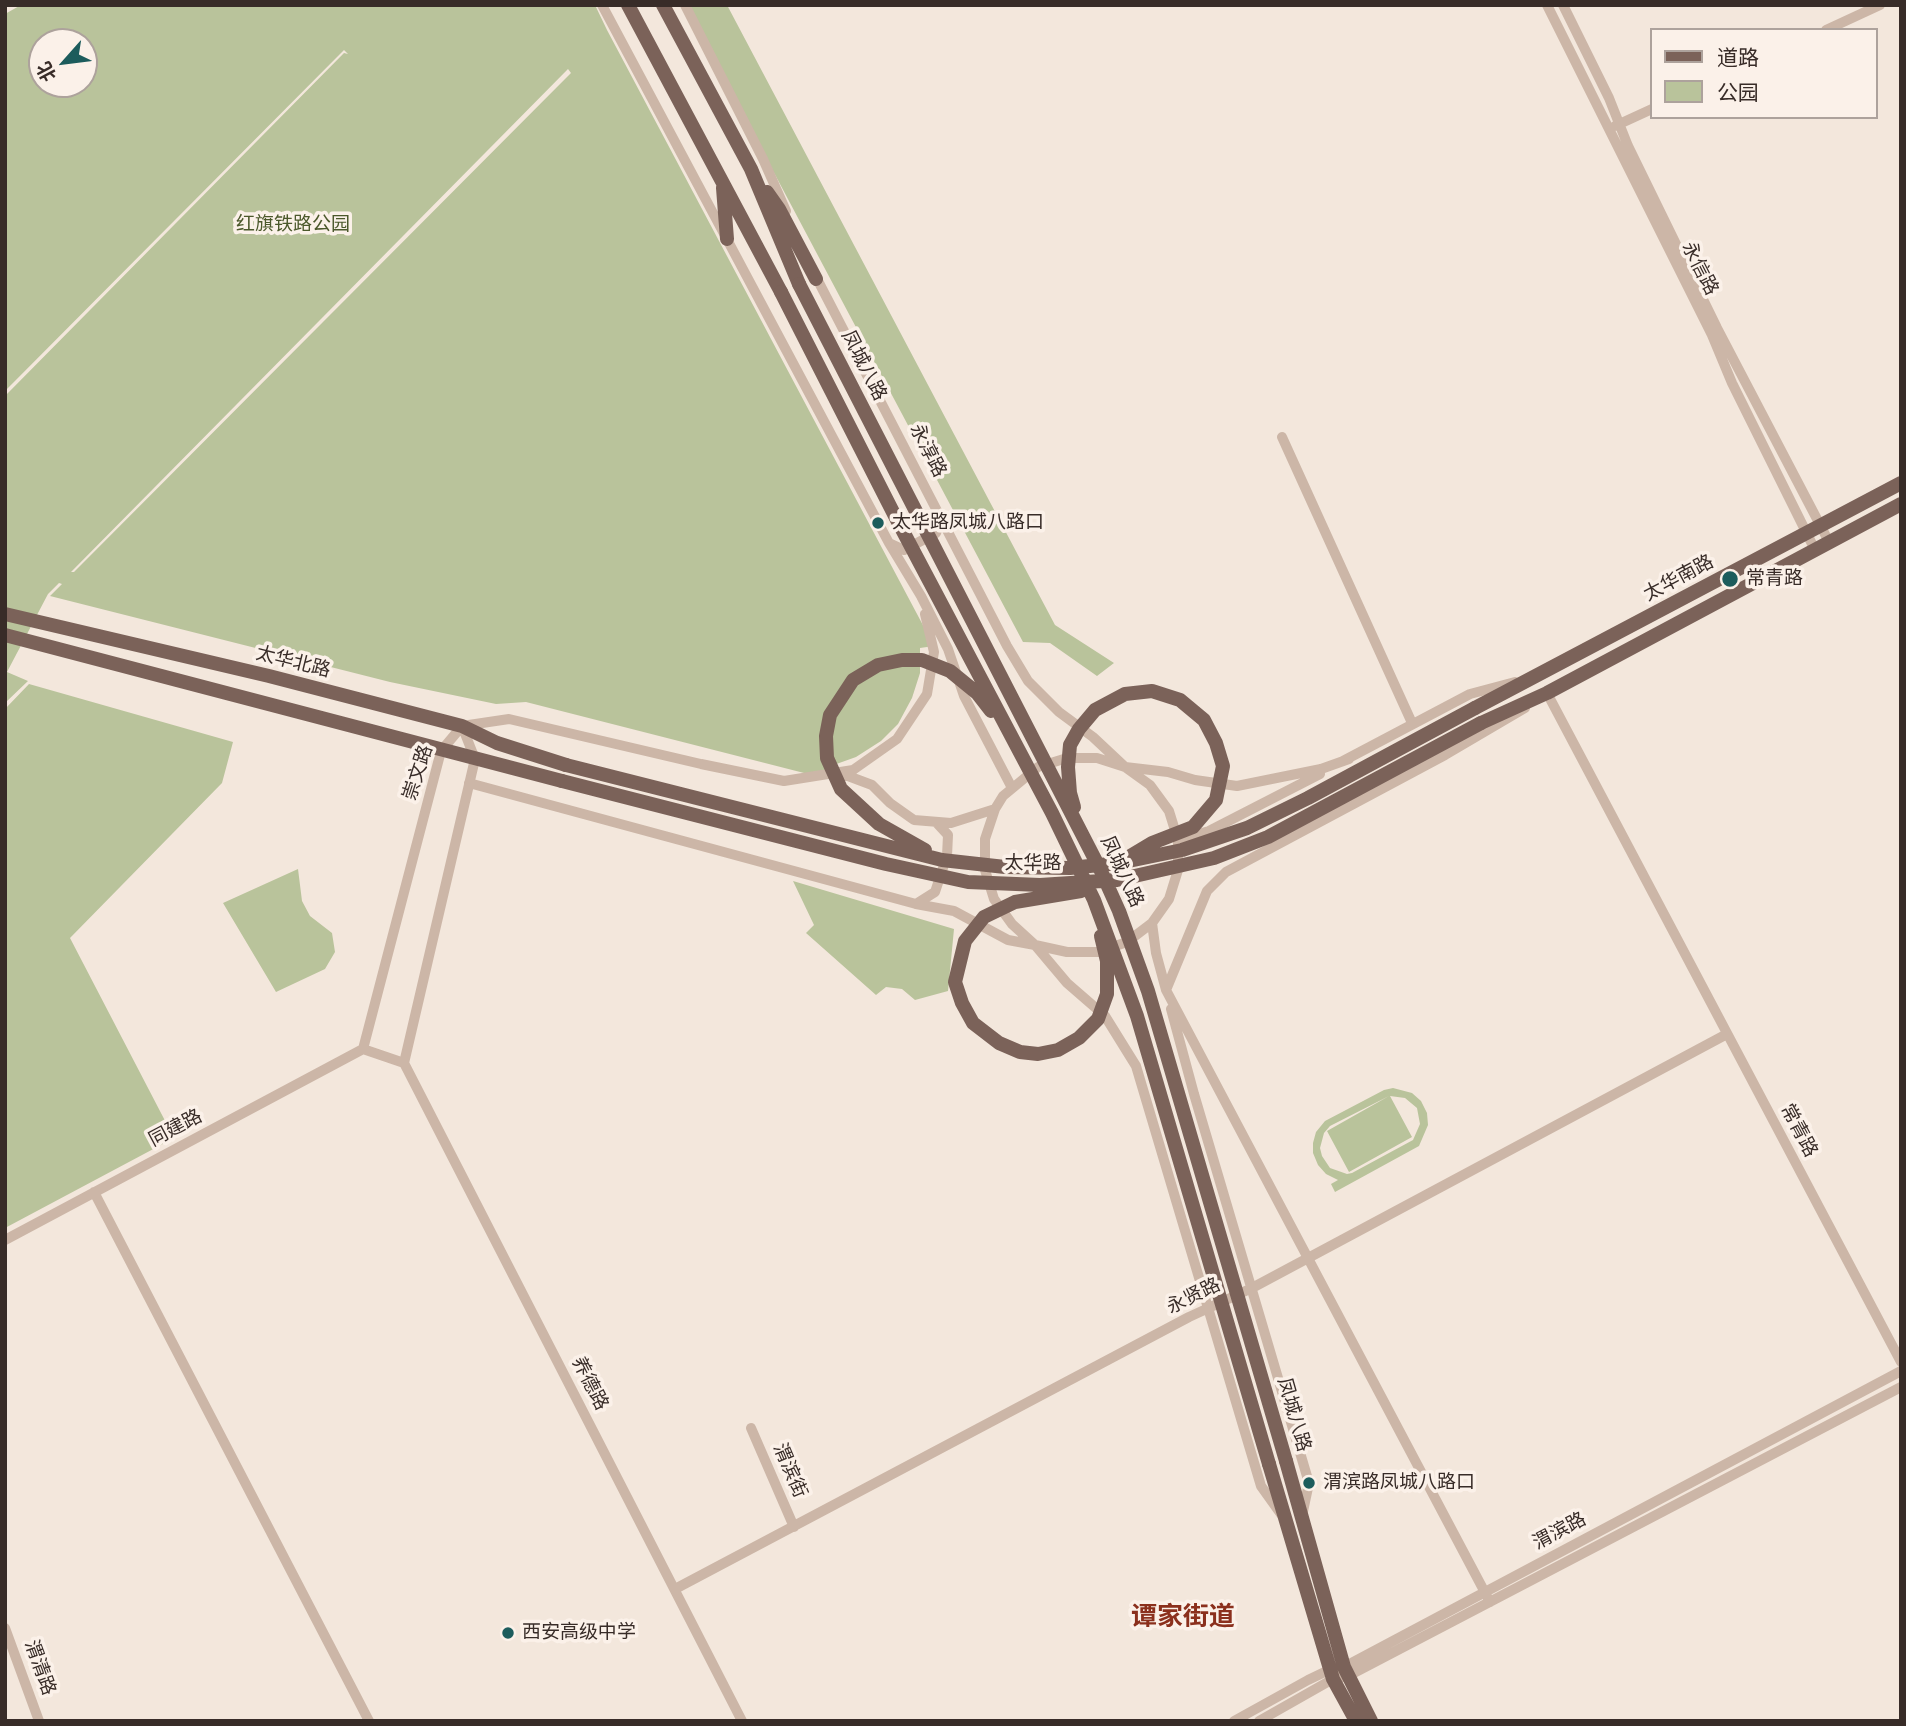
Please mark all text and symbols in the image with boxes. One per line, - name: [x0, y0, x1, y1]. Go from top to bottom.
- north arrow: [28, 28, 98, 98]
- legend: [1650, 28, 1878, 119]
- text: 道路: [1717, 41, 1759, 73]
- text: 北: [29, 57, 63, 87]
- text: 公园: [1717, 76, 1759, 108]
- park label: 红旗铁路公园: [236, 214, 350, 236]
- street label: 永信路: [1676, 238, 1722, 300]
- street label: 凤城八路: [836, 327, 890, 405]
- street label: 永淳路: [904, 420, 950, 482]
- place label: 太华路凤城八路口: [892, 512, 1044, 534]
- marker: 太华路凤城八路口: [870, 515, 886, 531]
- street label: 太华南路: [1640, 551, 1718, 607]
- place label: 常青路: [1746, 568, 1803, 590]
- marker: 常青路: [1720, 569, 1740, 589]
- street label: 太华北路: [253, 643, 333, 683]
- street label: 崇文路: [399, 742, 439, 804]
- street label: 凤城八路: [1095, 833, 1147, 911]
- street label: 太华路: [1005, 853, 1061, 875]
- street label: 常青路: [1775, 1100, 1821, 1162]
- street label: 同建路: [145, 1106, 207, 1152]
- street label: 永贤路: [1163, 1274, 1225, 1320]
- street label: 养德路: [566, 1353, 612, 1415]
- street label: 凤城八路: [1272, 1375, 1314, 1455]
- street label: 渭滨街: [767, 1440, 811, 1502]
- place label: 渭滨路凤城八路口: [1323, 1472, 1475, 1494]
- marker: 渭滨路凤城八路口: [1301, 1475, 1317, 1491]
- street label: 渭滨路: [1529, 1509, 1591, 1555]
- district label: 谭家街道: [1131, 1603, 1235, 1635]
- place label: 西安高级中学: [522, 1622, 636, 1644]
- marker: 西安高级中学: [500, 1625, 516, 1641]
- street label: 渭清路: [19, 1637, 59, 1699]

